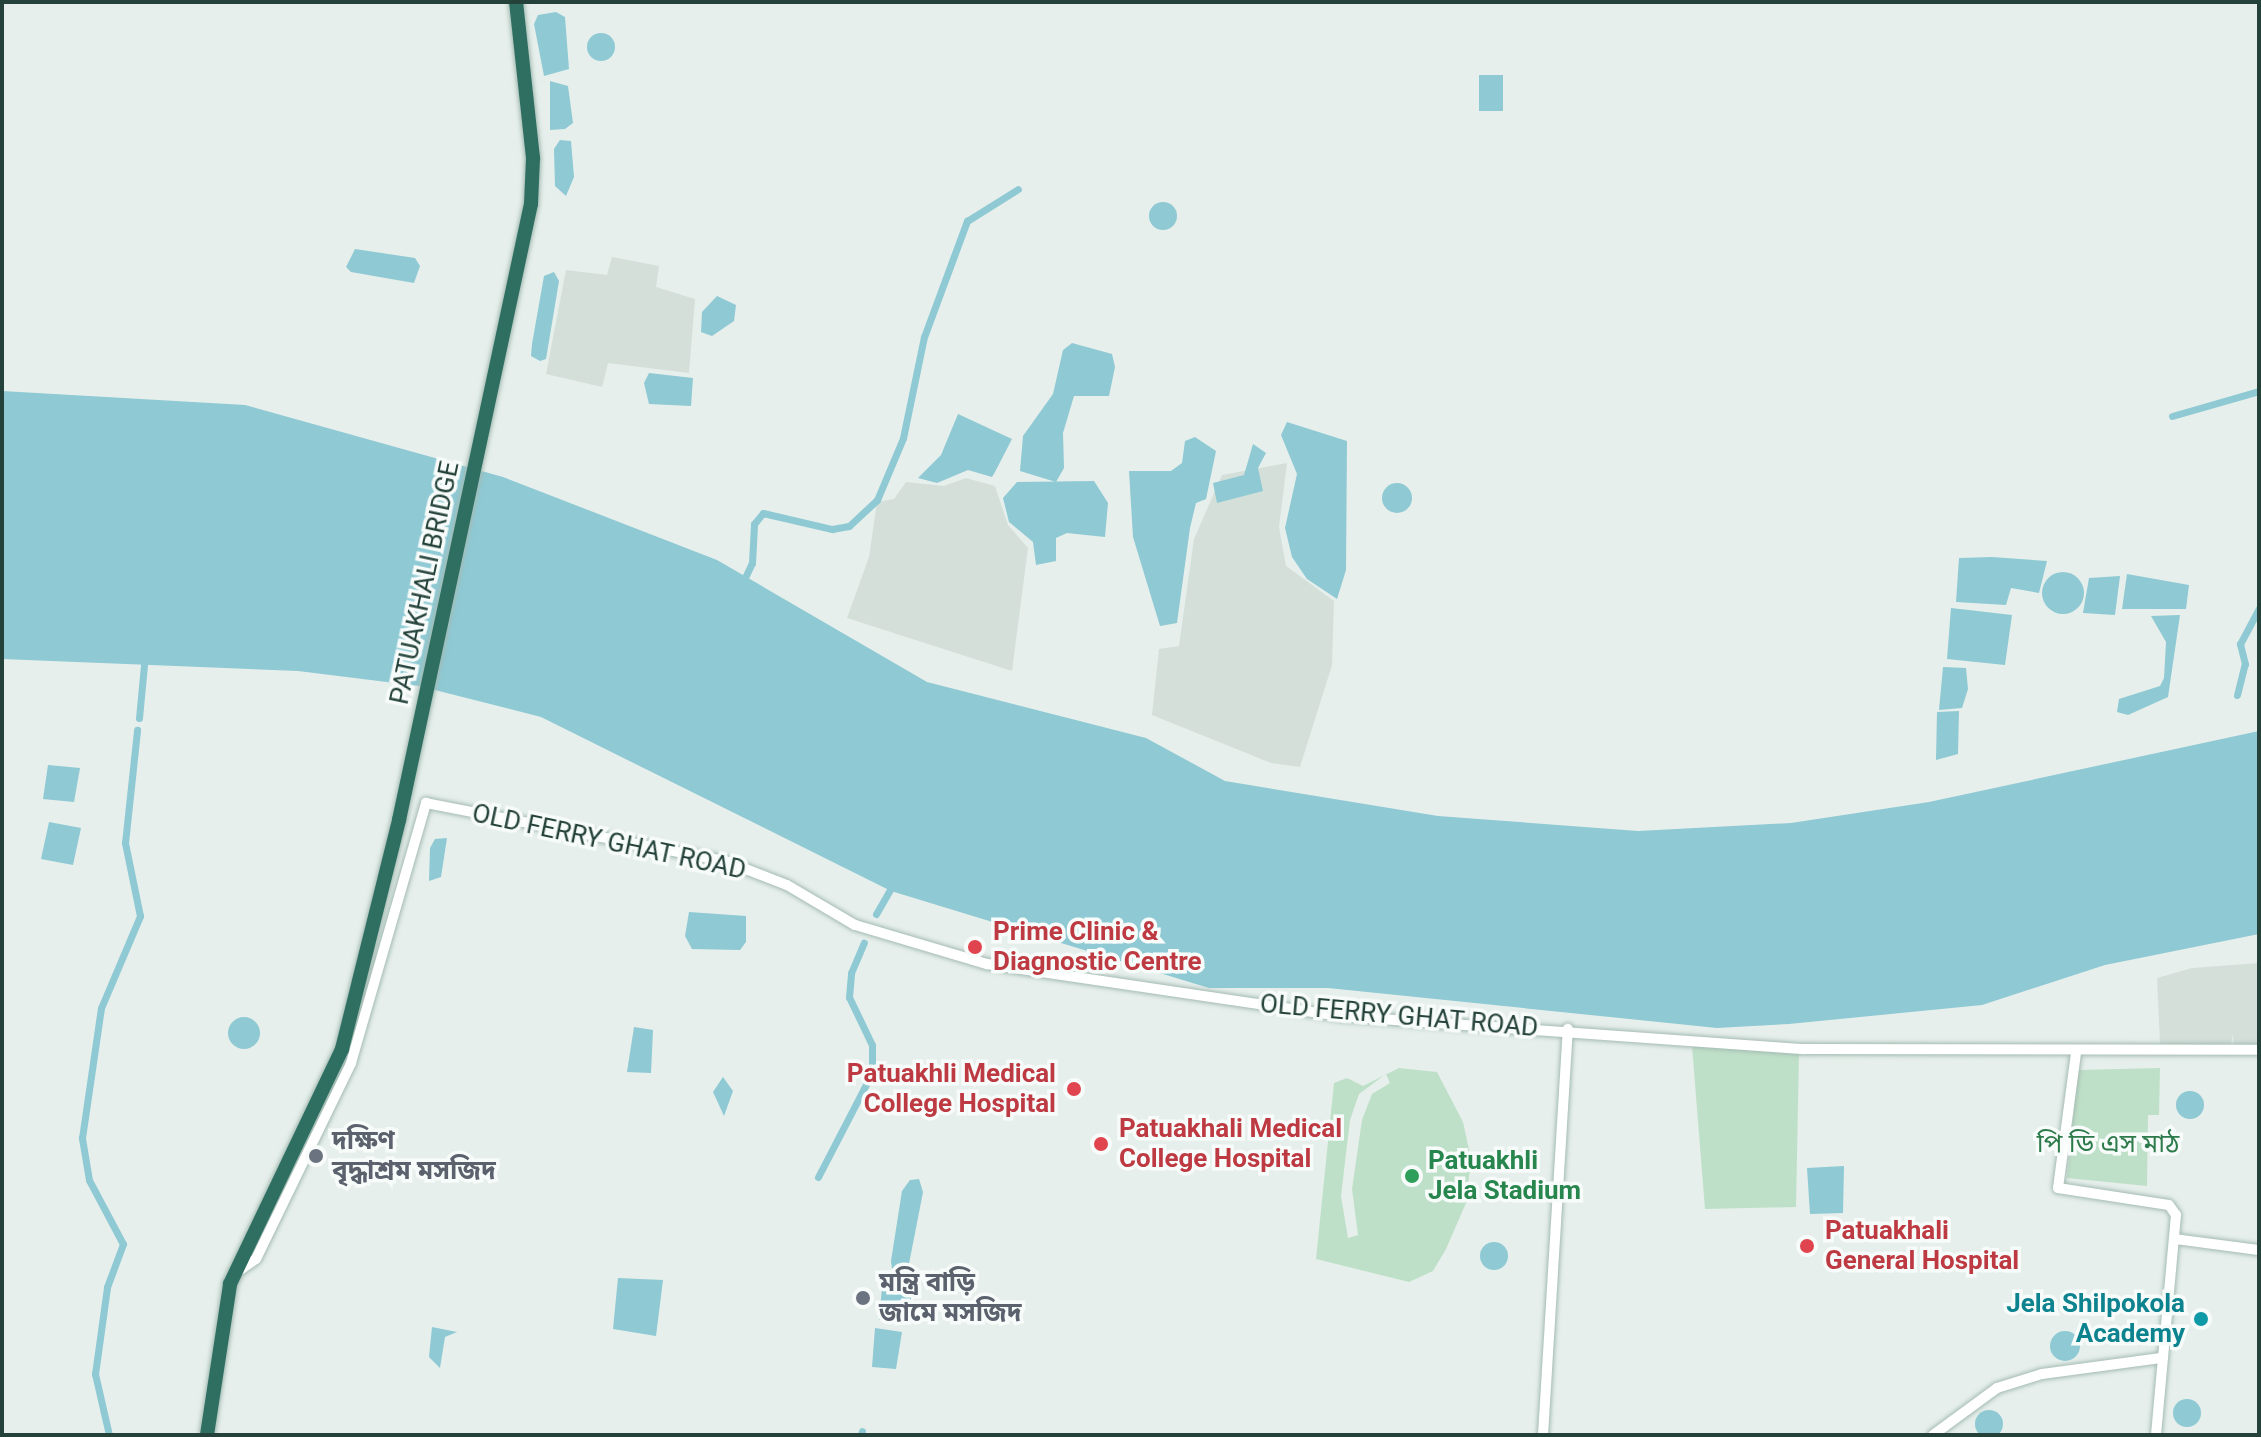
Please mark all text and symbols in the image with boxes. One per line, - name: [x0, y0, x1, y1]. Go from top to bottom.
- street label: PATUAKHALI BRIDGE: [384, 459, 466, 707]
- street label: OLD FERRY GHAT ROAD: [469, 798, 749, 886]
- place label: Prime Clinic & Diagnostic Centre: [993, 916, 1202, 978]
- marker: Prime Clinic & Diagnostic Centre: [964, 936, 986, 958]
- street label: OLD FERRY GHAT ROAD: [1258, 988, 1540, 1044]
- place label: Patuakhli Medical College Hospital: [847, 1058, 1056, 1120]
- marker: Patuakhli Medical College Hospital: [1063, 1078, 1085, 1100]
- place label: Patuakhali Medical College Hospital: [1119, 1113, 1342, 1174]
- place label: দক্ষিণ বৃদ্ধাশ্রম মসজিদ: [332, 1125, 496, 1186]
- park label: পি ডি এস মাঠ: [2037, 1128, 2179, 1160]
- marker: Patuakhali Medical College Hospital: [1090, 1133, 1112, 1155]
- place label: Patuakhli Jela Stadium: [1428, 1145, 1581, 1206]
- marker: দক্ষিণ বৃদ্ধাশ্রম মসজিদ: [307, 1147, 325, 1165]
- marker: Patuakhli Jela Stadium: [1403, 1167, 1421, 1185]
- place label: Patuakhali General Hospital: [1825, 1215, 2019, 1276]
- marker: Patuakhali General Hospital: [1796, 1235, 1818, 1257]
- place label: মন্ত্রি বাড়ি জামে মসজিদ: [879, 1267, 1021, 1328]
- place label: Jela Shilpokola Academy: [2006, 1288, 2185, 1350]
- marker: মন্ত্রি বাড়ি জামে মসজিদ: [854, 1289, 872, 1307]
- marker: Jela Shilpokola Academy: [2192, 1310, 2210, 1328]

